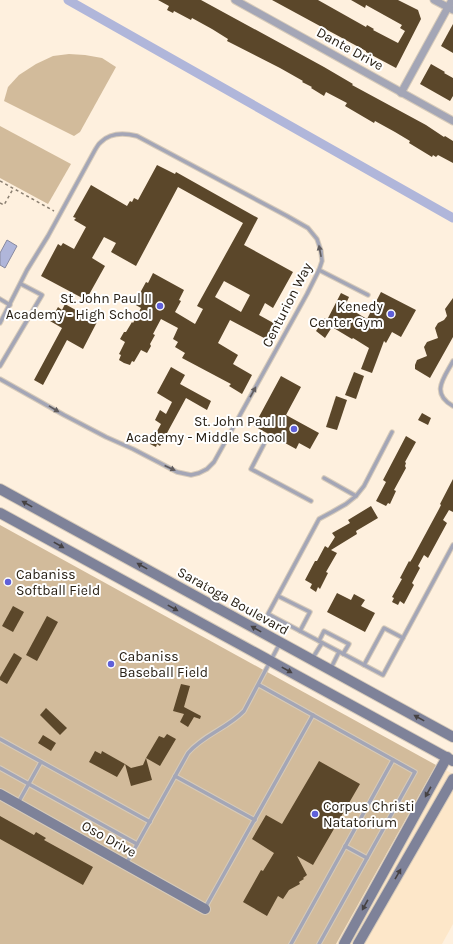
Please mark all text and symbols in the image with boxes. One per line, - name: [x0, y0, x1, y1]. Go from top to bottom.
- street label: Dante Drive: [314, 24, 386, 74]
- one-way arrow: [317, 245, 323, 257]
- street label: Centurion Way: [258, 259, 316, 350]
- place label: St. John Paul II Academy - High School: [6, 290, 152, 323]
- place label: Kenedy Center Gym: [309, 298, 383, 331]
- marker: St. John Paul II Academy - High School: [155, 301, 165, 311]
- marker: Kenedy Center Gym: [386, 309, 396, 319]
- one-way arrow: [250, 386, 257, 398]
- one-way arrow: [48, 406, 60, 413]
- place label: St. John Paul II Academy - Middle School: [126, 413, 286, 446]
- marker: St. John Paul II Academy - Middle School: [289, 424, 299, 434]
- one-way arrow: [164, 465, 175, 471]
- one-way arrow: [22, 501, 33, 507]
- one-way arrow: [53, 542, 65, 549]
- one-way arrow: [136, 563, 147, 570]
- street label: Saratoga Boulevard: [174, 563, 292, 639]
- place label: Cabaniss Softball Field: [16, 566, 100, 599]
- marker: Cabaniss Softball Field: [3, 577, 13, 587]
- one-way arrow: [167, 604, 179, 611]
- one-way arrow: [250, 626, 261, 632]
- place label: Cabaniss Baseball Field: [119, 648, 208, 681]
- marker: Cabaniss Baseball Field: [106, 659, 116, 669]
- one-way arrow: [281, 667, 293, 673]
- one-way arrow: [413, 714, 425, 721]
- one-way arrow: [425, 786, 432, 797]
- place label: Corpus Christi Natatorium: [323, 798, 415, 831]
- marker: Corpus Christi Natatorium: [310, 809, 320, 819]
- street label: Oso Drive: [79, 817, 139, 861]
- one-way arrow: [395, 868, 402, 880]
- one-way arrow: [362, 899, 369, 911]

